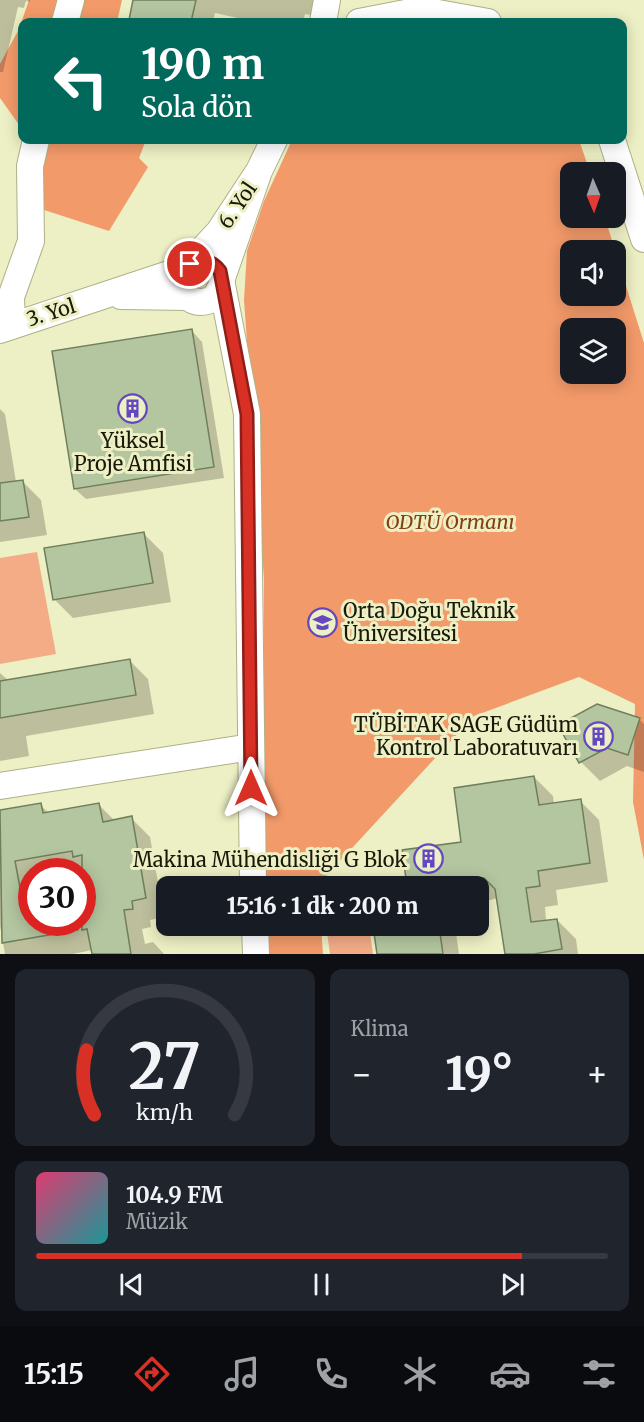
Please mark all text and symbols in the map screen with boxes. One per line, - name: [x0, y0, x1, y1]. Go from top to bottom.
- text: 190 m: [141, 38, 264, 90]
- icon: left: [42, 42, 120, 120]
- text: Sola dön: [141, 90, 252, 124]
- north arrow: [560, 162, 626, 228]
- map controls: [560, 162, 626, 384]
- street label: 6. Yol: [212, 177, 262, 233]
- pin: [164, 238, 215, 289]
- button: sound: [560, 240, 626, 306]
- icon: arrive: [173, 247, 206, 280]
- street label: 3. Yol: [24, 293, 78, 331]
- button: layers: [560, 318, 626, 384]
- building icon: Yüksel Proje Amfisi: [117, 393, 149, 425]
- place label: Yüksel Proje Amfisi: [74, 428, 192, 476]
- park label: ODTÜ Ormanı: [385, 509, 515, 534]
- place label: Orta Doğu Teknik Üniversitesi: [343, 598, 516, 646]
- school or university icon: Orta Doğu Teknik Üniversitesi: [306, 606, 338, 638]
- place label: TÜBİTAK SAGE Güdüm Kontrol Laboratuvarı: [354, 712, 578, 760]
- building icon: TÜBİTAK SAGE Güdüm Kontrol Laboratuvarı: [583, 720, 615, 752]
- position arrow: [219, 756, 283, 820]
- building icon: Makina Mühendisliği G Blok: [412, 843, 444, 875]
- place label: Makina Mühendisliği G Blok: [133, 847, 407, 872]
- speed limit sign: 30: [18, 858, 96, 936]
- text: 15:16 · 1 dk · 200 m: [226, 892, 419, 920]
- text: Klima: [351, 1016, 408, 1041]
- text: 27: [129, 1028, 201, 1106]
- text: 19°: [445, 1046, 513, 1102]
- text: −: [351, 1054, 373, 1095]
- text: +: [586, 1054, 608, 1095]
- text: km/h: [136, 1099, 193, 1126]
- text: 104.9 FM: [126, 1181, 223, 1209]
- text: Müzik: [126, 1209, 188, 1234]
- icon: previous: [115, 1268, 148, 1301]
- icon: pause: [305, 1268, 338, 1301]
- icon: next: [496, 1268, 529, 1301]
- icon: directions: [131, 1353, 173, 1395]
- icon: music: [221, 1353, 263, 1395]
- icon: phone: [310, 1353, 352, 1395]
- icon: climate: [399, 1353, 441, 1395]
- icon: car: [489, 1353, 531, 1395]
- icon: filters: [578, 1353, 620, 1395]
- text: 15:15: [24, 1357, 84, 1391]

